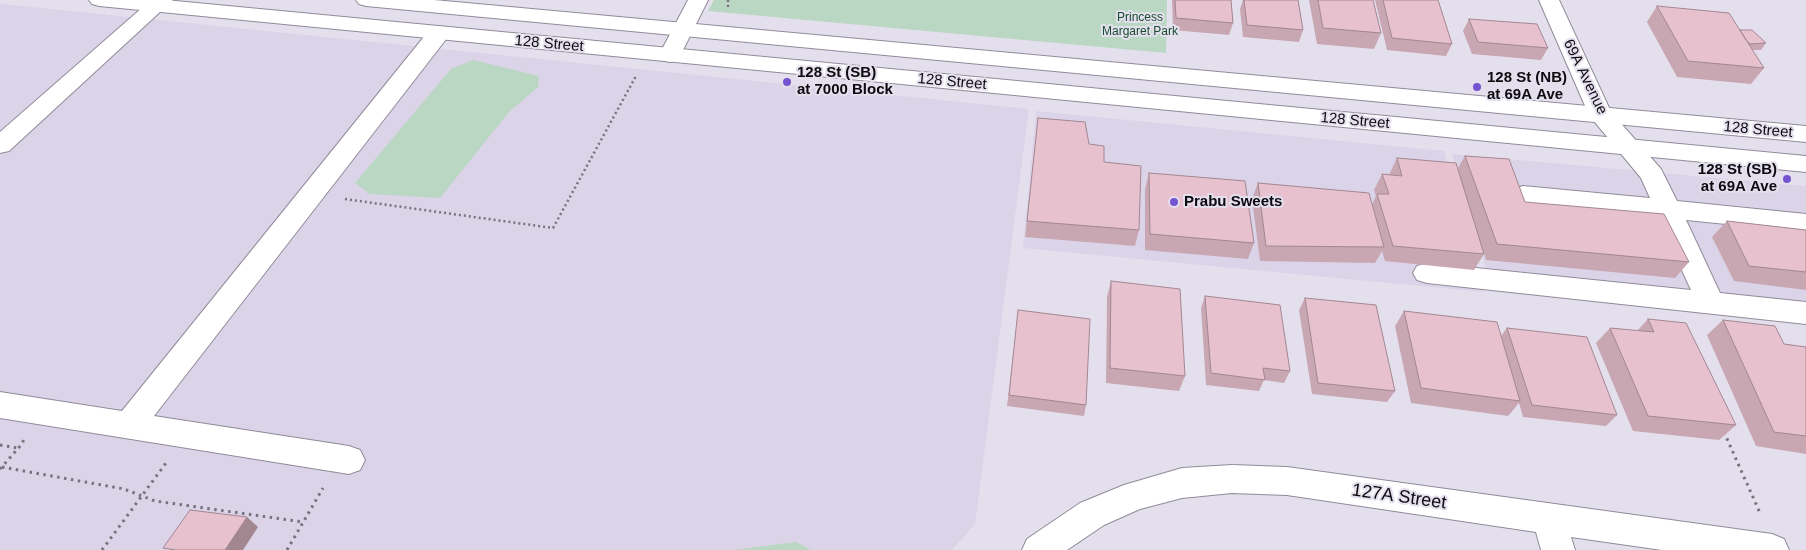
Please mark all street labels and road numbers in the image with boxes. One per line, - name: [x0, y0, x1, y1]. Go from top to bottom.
- street label: 128 Street: [514, 32, 584, 56]
- street label: 69A Avenue: [1559, 36, 1611, 118]
- street label: 128 Street: [917, 70, 987, 94]
- street label: 128 Street: [1320, 109, 1390, 133]
- street label: 128 Street: [1723, 118, 1793, 142]
- street label: 127A Street: [1350, 480, 1448, 514]

